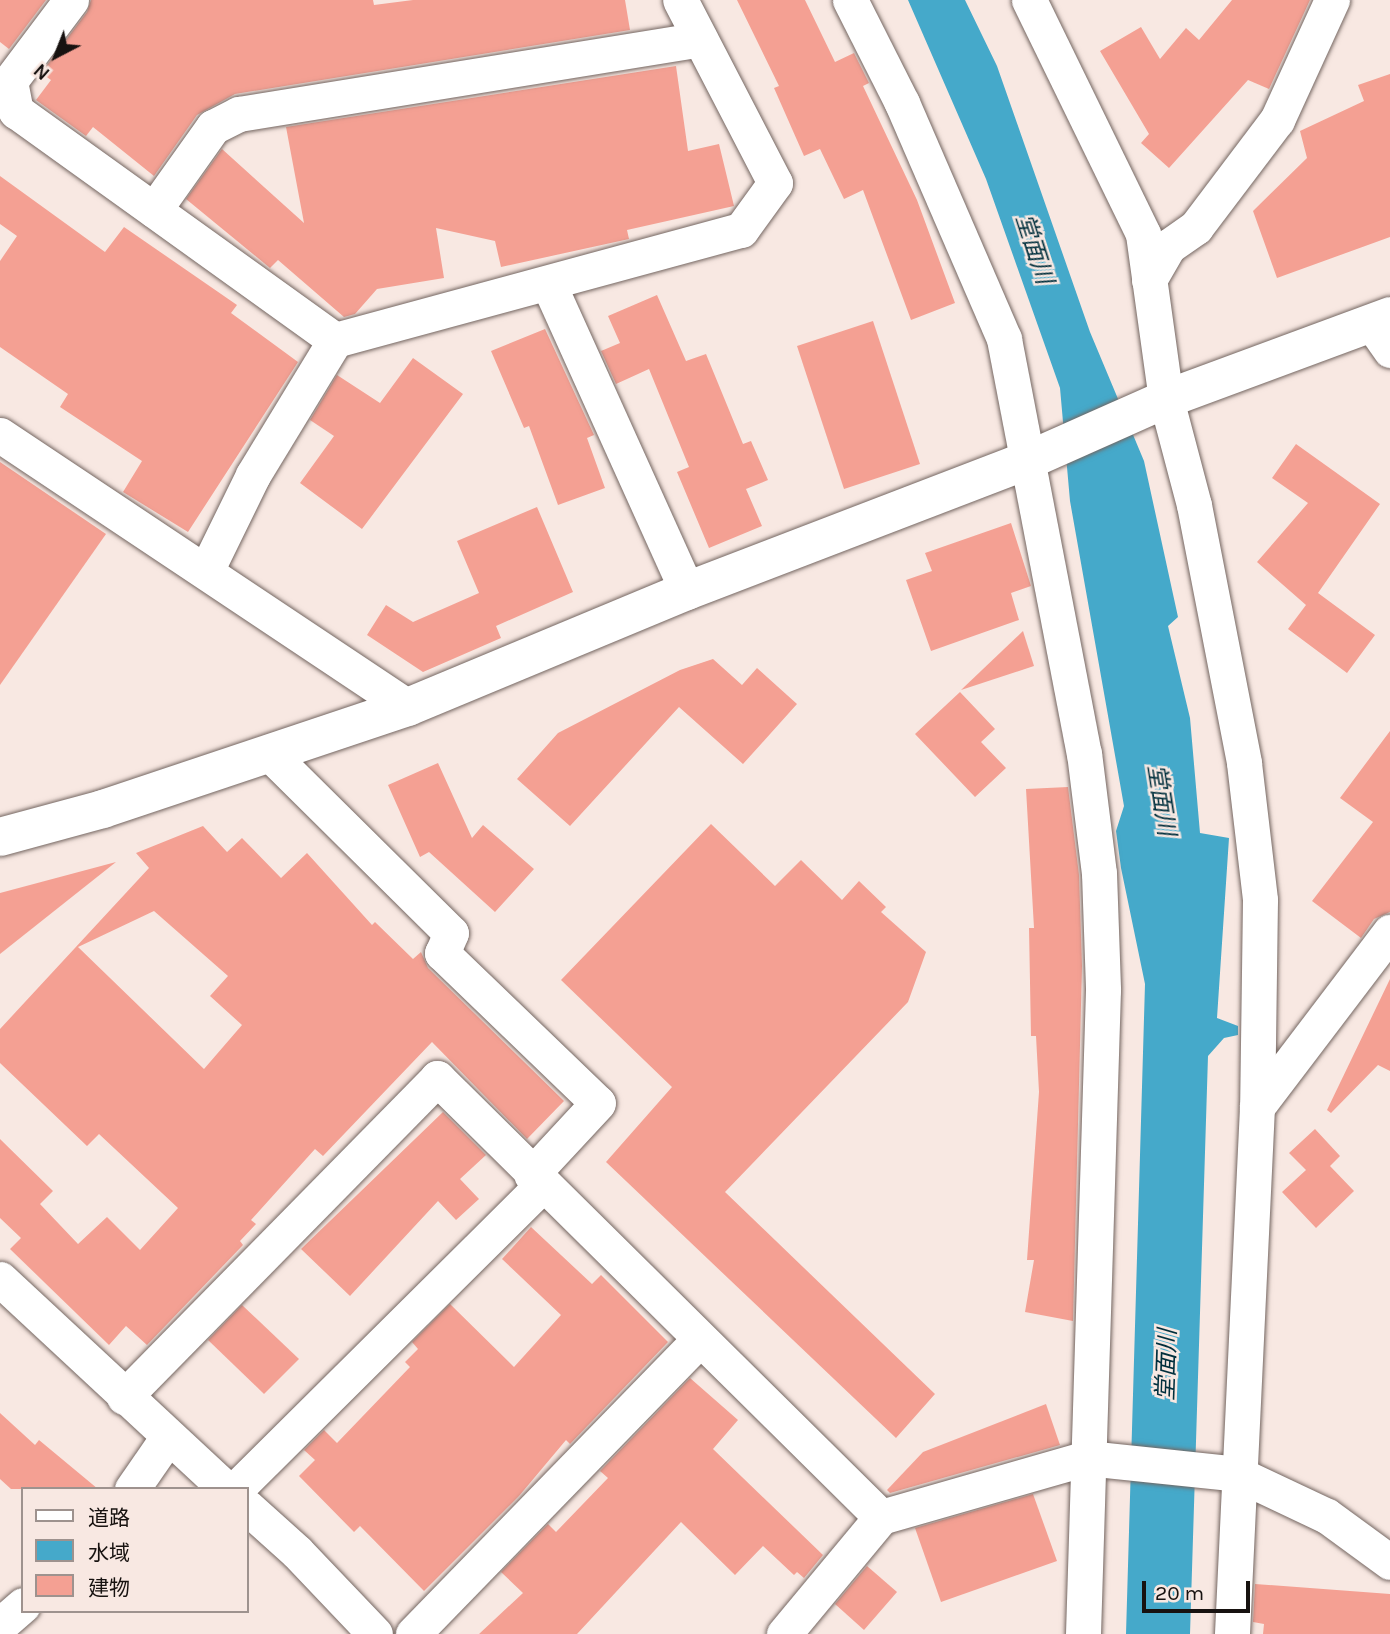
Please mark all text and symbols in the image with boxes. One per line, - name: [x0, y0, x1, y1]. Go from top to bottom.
- north arrow: [21, 21, 91, 91]
- text: N: [30, 59, 54, 84]
- water label: 堂面川: [1009, 210, 1059, 288]
- water label: 堂面川: [1141, 762, 1181, 838]
- water label: 堂面川: [1151, 1329, 1183, 1401]
- legend: [21, 1487, 248, 1613]
- text: 道路: [88, 1506, 130, 1530]
- text: 水域: [88, 1541, 130, 1565]
- scale bar: [1145, 1568, 1254, 1612]
- text: 建物: [88, 1576, 130, 1600]
- text: 20 m: [1155, 1581, 1204, 1605]

